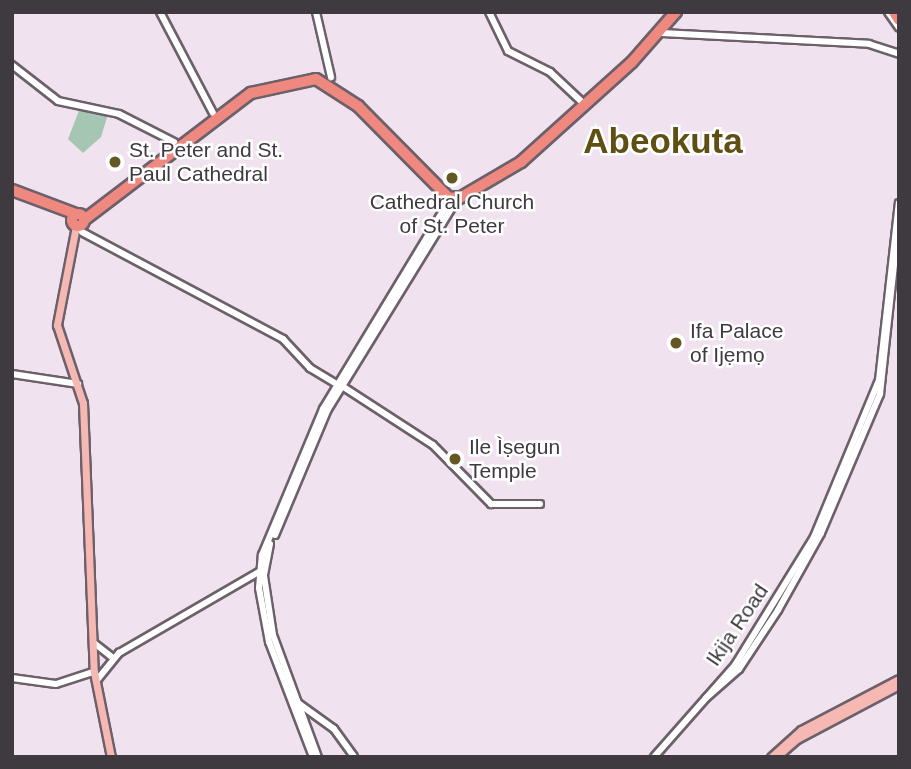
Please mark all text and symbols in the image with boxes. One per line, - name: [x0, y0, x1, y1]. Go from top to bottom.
- district label: Abeokuta: [583, 120, 743, 162]
- place label: St. Peter and St. Paul Cathedral: [129, 137, 283, 187]
- marker: St. Peter and St. Paul Cathedral: [107, 154, 123, 170]
- marker: Cathedral Church of St. Peter: [444, 170, 460, 186]
- place label: Cathedral Church of St. Peter: [370, 189, 534, 239]
- place label: Ifa Palace of Ijẹmọ: [690, 318, 783, 368]
- marker: Ifa Palace of Ijẹmọ: [668, 335, 684, 351]
- place label: Ile Ìṣegun Temple: [469, 434, 560, 484]
- marker: Ile Ìṣegun Temple: [447, 451, 463, 467]
- street label: Ikija Road: [700, 579, 774, 671]

